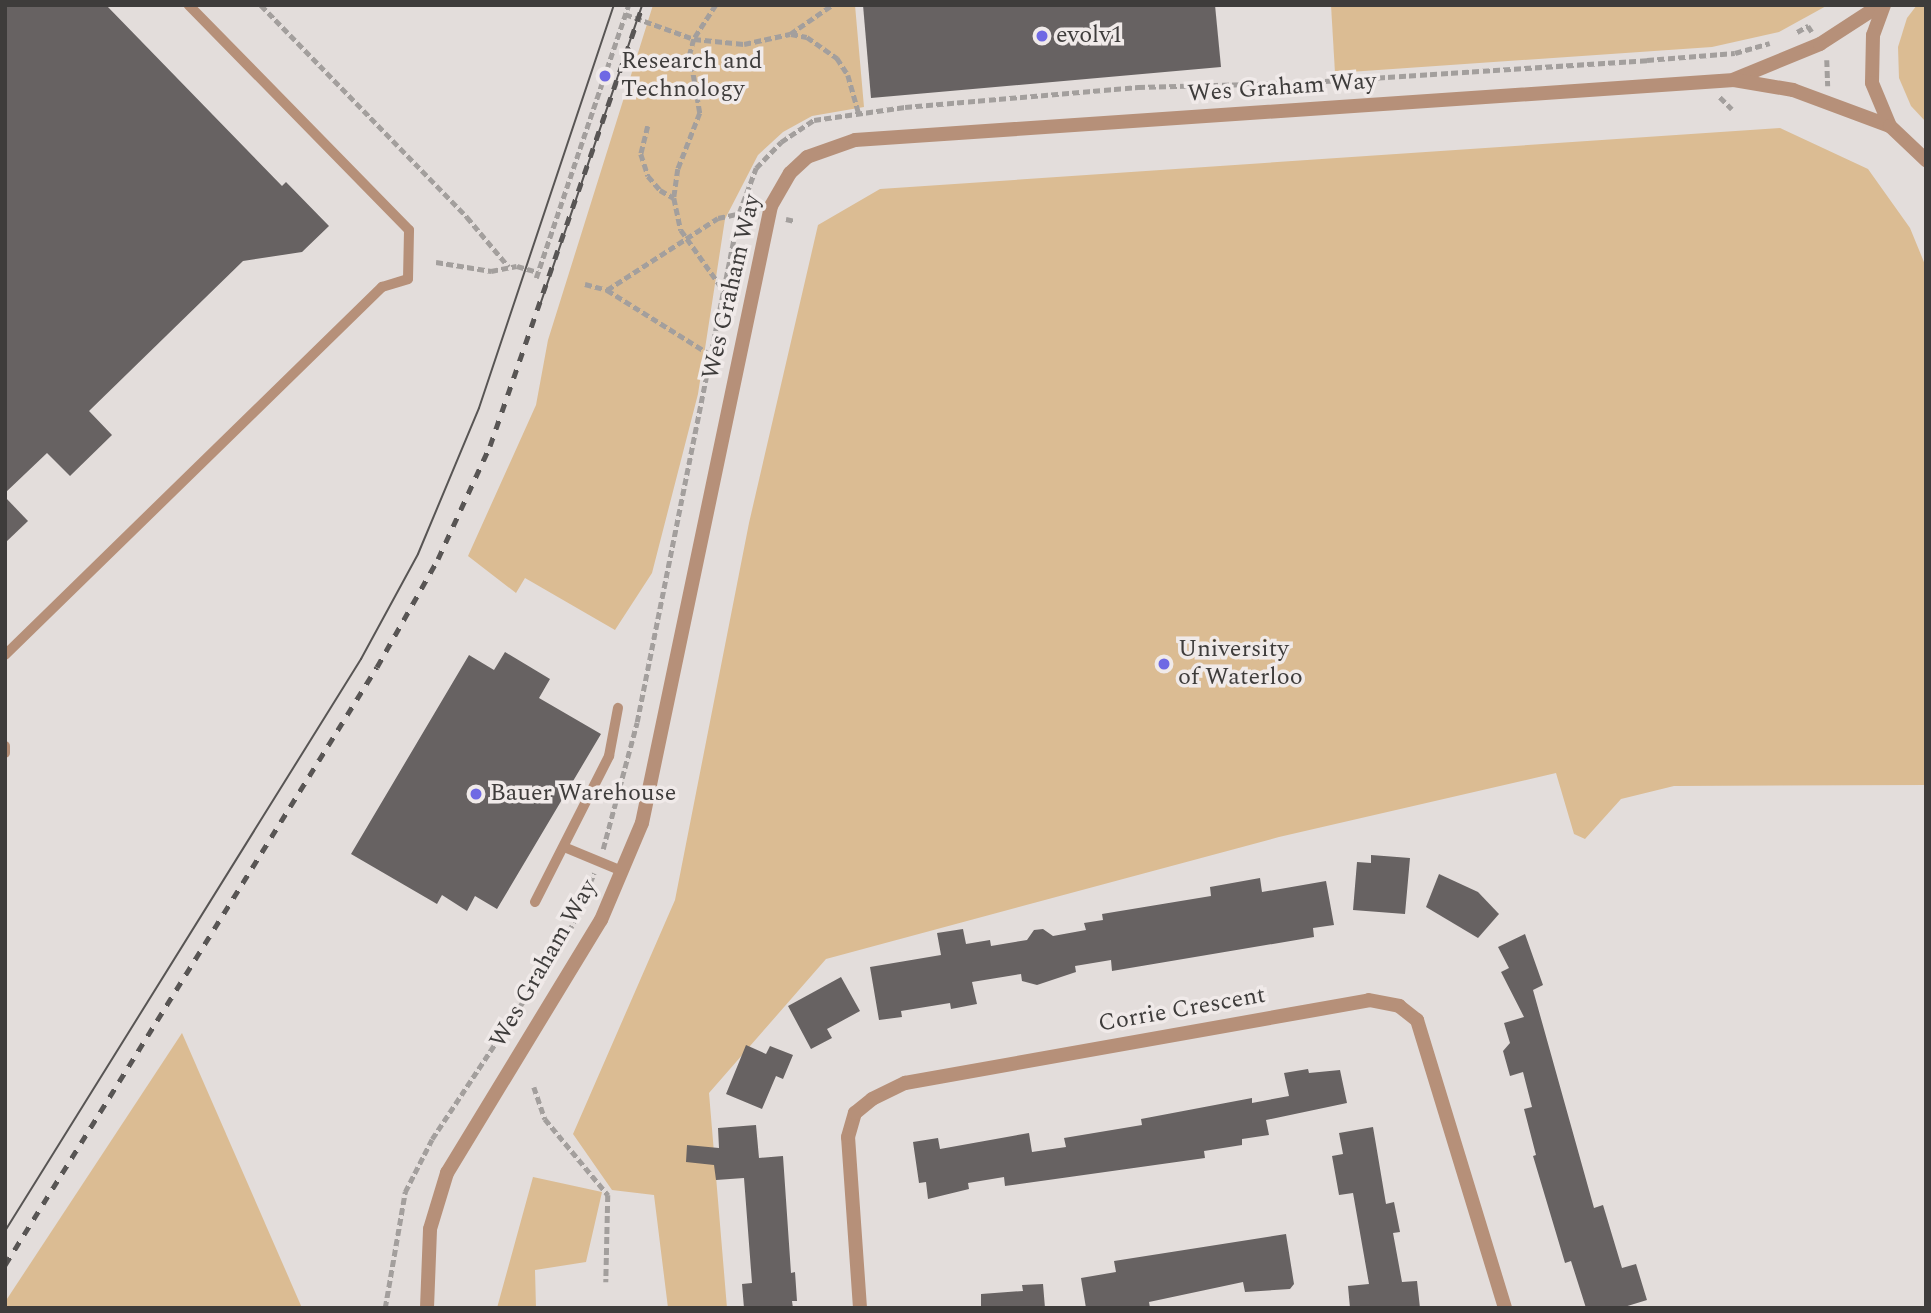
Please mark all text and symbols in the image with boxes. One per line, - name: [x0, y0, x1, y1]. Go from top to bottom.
- place label: evolv1: [1056, 22, 1123, 50]
- marker: evolv1: [1034, 28, 1050, 44]
- place label: Research and Technology: [621, 48, 762, 104]
- marker: Research and Technology: [595, 66, 615, 86]
- street label: Wes Graham Way: [1187, 67, 1377, 109]
- street label: Wes Graham Way: [697, 192, 767, 382]
- place label: University of Waterloo: [1178, 636, 1303, 692]
- marker: University of Waterloo: [1156, 656, 1172, 672]
- place label: Bauer Warehouse: [490, 780, 676, 808]
- marker: Bauer Warehouse: [468, 786, 484, 802]
- street label: Wes Graham Way: [484, 875, 604, 1053]
- street label: Corrie Crescent: [1096, 981, 1268, 1039]

